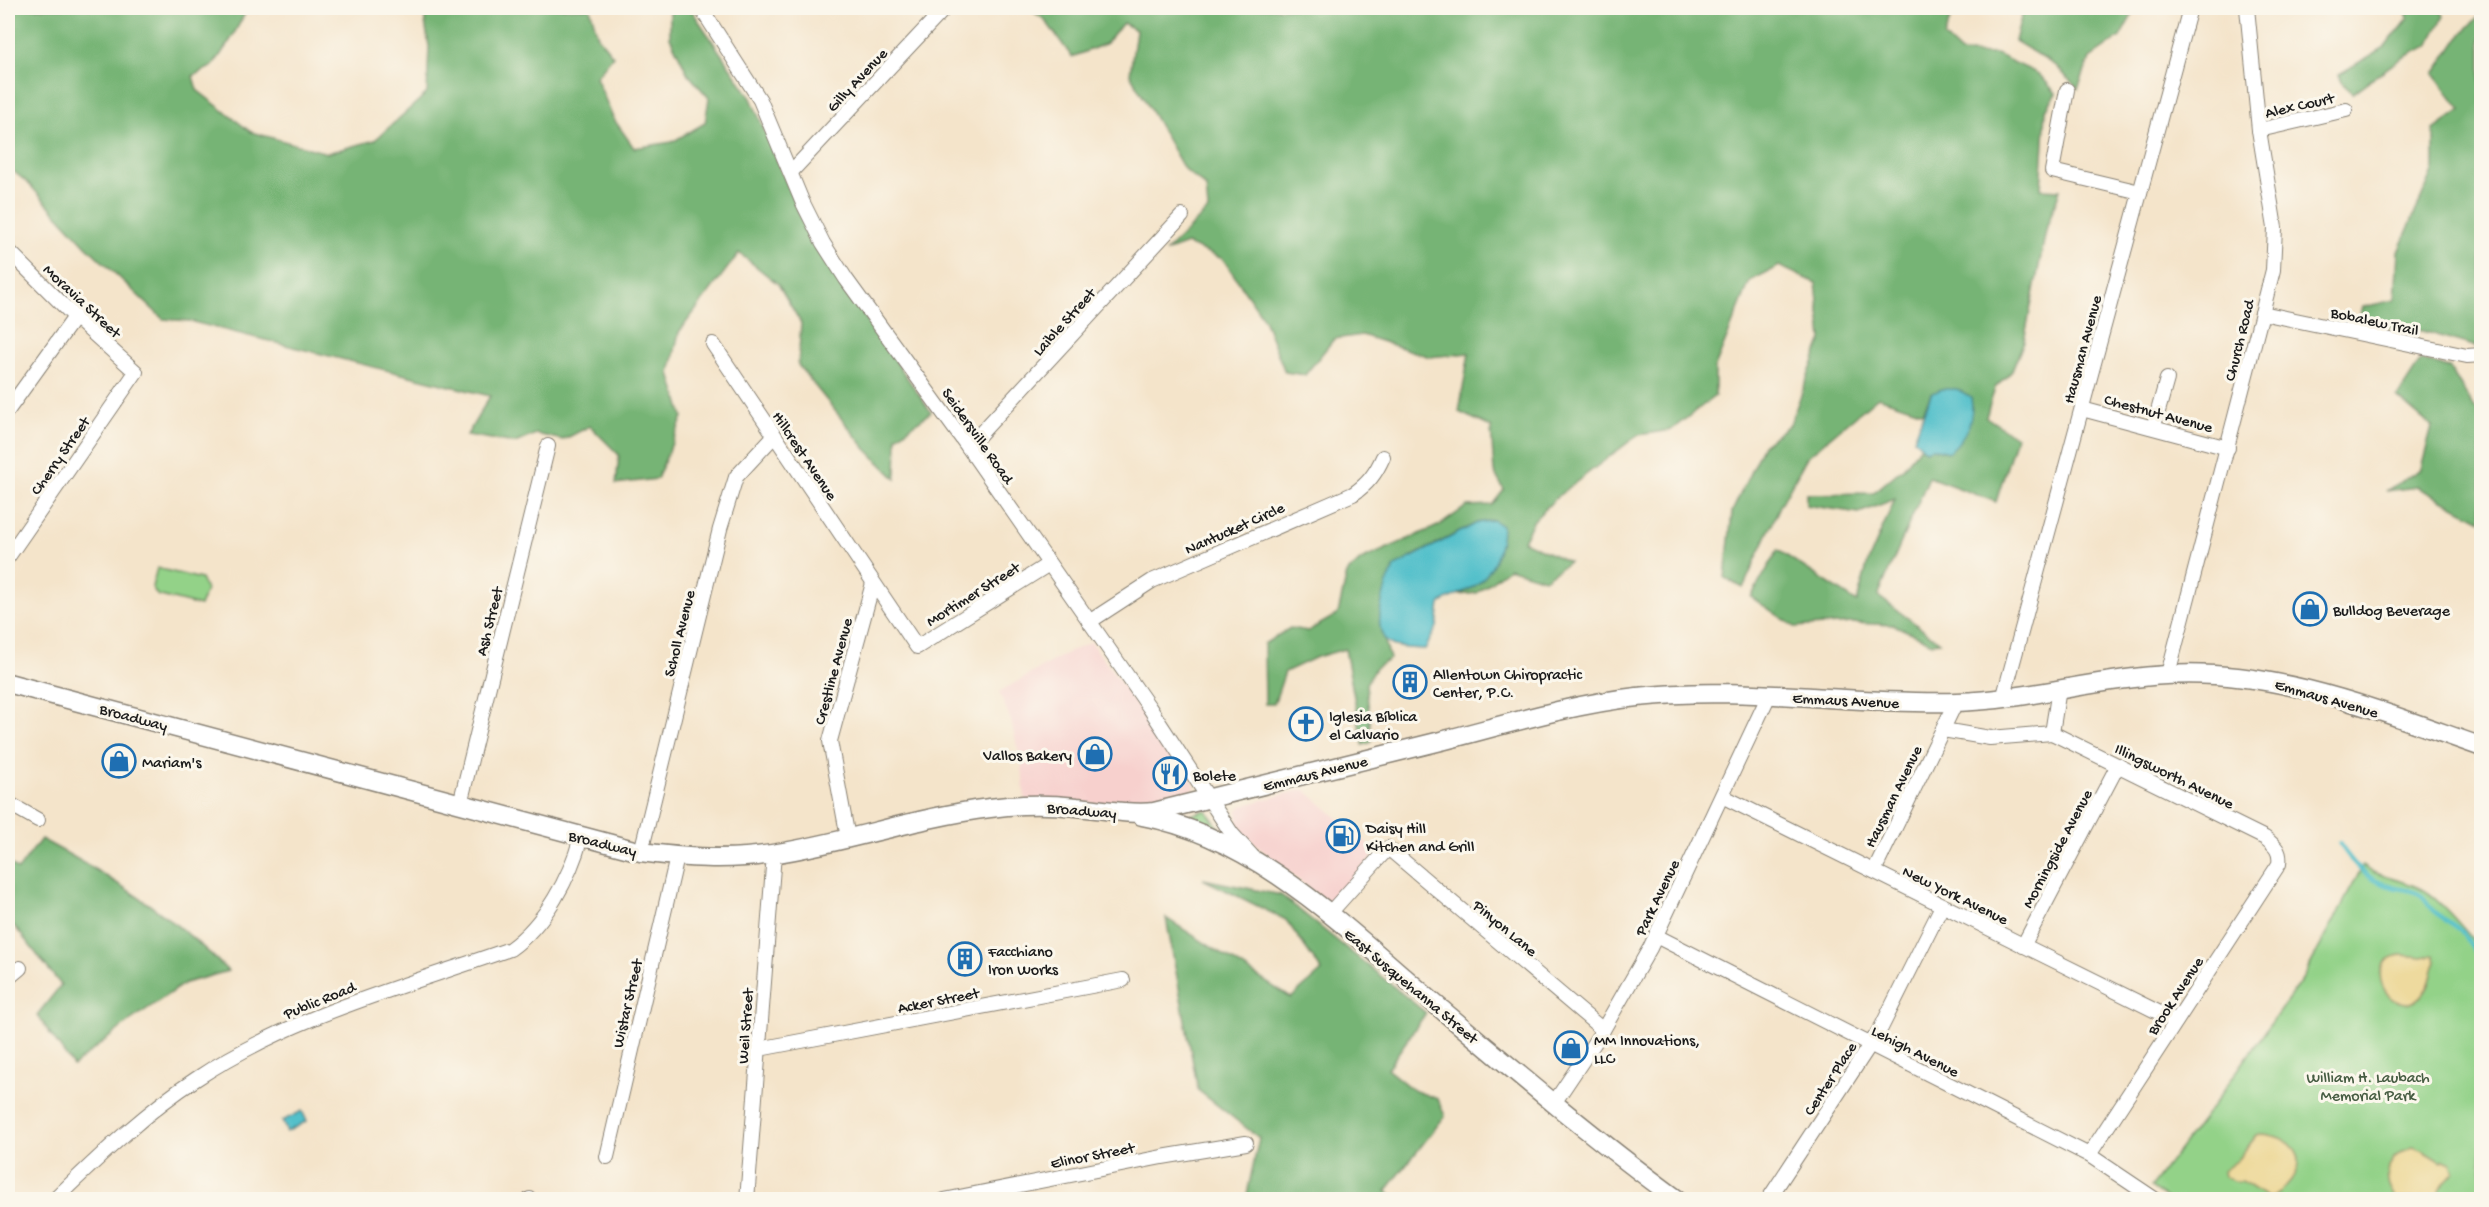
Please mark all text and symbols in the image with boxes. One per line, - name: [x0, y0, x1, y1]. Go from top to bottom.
- street label: Gilly Avenue: [824, 45, 893, 117]
- street label: Alex Court: [2263, 90, 2338, 125]
- street label: Moravia Street: [38, 262, 125, 345]
- street label: Laible Street: [1030, 284, 1102, 361]
- street label: Hausman Avenue: [2061, 293, 2108, 406]
- street label: Church Road: [2222, 297, 2261, 384]
- street label: Bobalew Trail: [2328, 305, 2420, 342]
- street label: Seidersville Road: [936, 385, 1017, 490]
- street label: Chestnut Avenue: [2102, 392, 2215, 439]
- street label: Hillcrest Avenue: [766, 409, 840, 506]
- street label: Cherry Street: [28, 413, 97, 500]
- street label: Nantucket Circle: [1183, 499, 1289, 561]
- street label: Mortimer Street: [924, 559, 1025, 632]
- street label: Ash Street: [474, 584, 509, 658]
- street label: Scholl Avenue: [661, 588, 702, 679]
- shop icon: Bulldog Beverage: [2292, 591, 2328, 627]
- place label: Bulldog Beverage: [2332, 603, 2451, 622]
- street label: Crestline Avenue: [812, 616, 859, 727]
- building icon: Allentown Chiropractic Center, P.C.: [1392, 664, 1428, 700]
- place label: Allentown Chiropractic Center, P.C.: [1433, 667, 1583, 704]
- street label: Emmaus Avenue: [2272, 677, 2381, 724]
- street label: Emmaus Avenue: [1792, 690, 1900, 715]
- street label: Broadway: [96, 701, 169, 738]
- church icon: Iglesia Bíblica el Calvario: [1288, 706, 1324, 742]
- place label: Iglesia Bíblica el Calvario: [1329, 709, 1418, 746]
- shop icon: Vallos Bakery: [1077, 736, 1113, 772]
- street label: Illingsworth Avenue: [2111, 741, 2237, 816]
- shop icon: Mariam's: [101, 743, 137, 779]
- street label: Hausman Avenue: [1862, 743, 1928, 852]
- place label: Vallos Bakery: [982, 748, 1072, 767]
- street label: Emmaus Avenue: [1262, 753, 1371, 798]
- place label: Mariam's: [142, 755, 202, 774]
- restaurant icon: Bolete: [1152, 756, 1188, 792]
- place label: Bolete: [1192, 768, 1237, 787]
- street label: Morningside Avenue: [2020, 786, 2099, 912]
- street label: Broadway: [1045, 800, 1117, 825]
- fuel station icon: Daisy Hill Kitchen and Grill: [1325, 818, 1361, 854]
- place label: Daisy Hill Kitchen and Grill: [1365, 821, 1474, 858]
- street label: Broadway: [565, 828, 638, 863]
- street label: Park Avenue: [1632, 857, 1686, 941]
- street label: New York Avenue: [1898, 863, 2011, 931]
- street label: Pinyon Lane: [1467, 897, 1540, 963]
- street label: East Susquehanna Street: [1339, 926, 1482, 1050]
- building icon: Facchiano Iron Works: [947, 941, 983, 977]
- place label: Facchiano Iron Works: [987, 944, 1059, 981]
- street label: Brook Avenue: [2144, 954, 2210, 1040]
- street label: Wistar Street: [610, 956, 649, 1050]
- street label: Public Road: [281, 979, 361, 1026]
- street label: Acker Street: [896, 985, 982, 1020]
- street label: Weil Street: [735, 987, 760, 1064]
- street label: Lehigh Avenue: [1867, 1023, 1962, 1084]
- shop icon: MM Innovations, LLC: [1553, 1030, 1589, 1066]
- place label: MM Innovations, LLC: [1594, 1033, 1700, 1070]
- street label: Center Place: [1801, 1039, 1863, 1120]
- park label: William H. Laubach Memorial Park: [2306, 1070, 2430, 1107]
- street label: Elinor Street: [1049, 1140, 1138, 1175]

